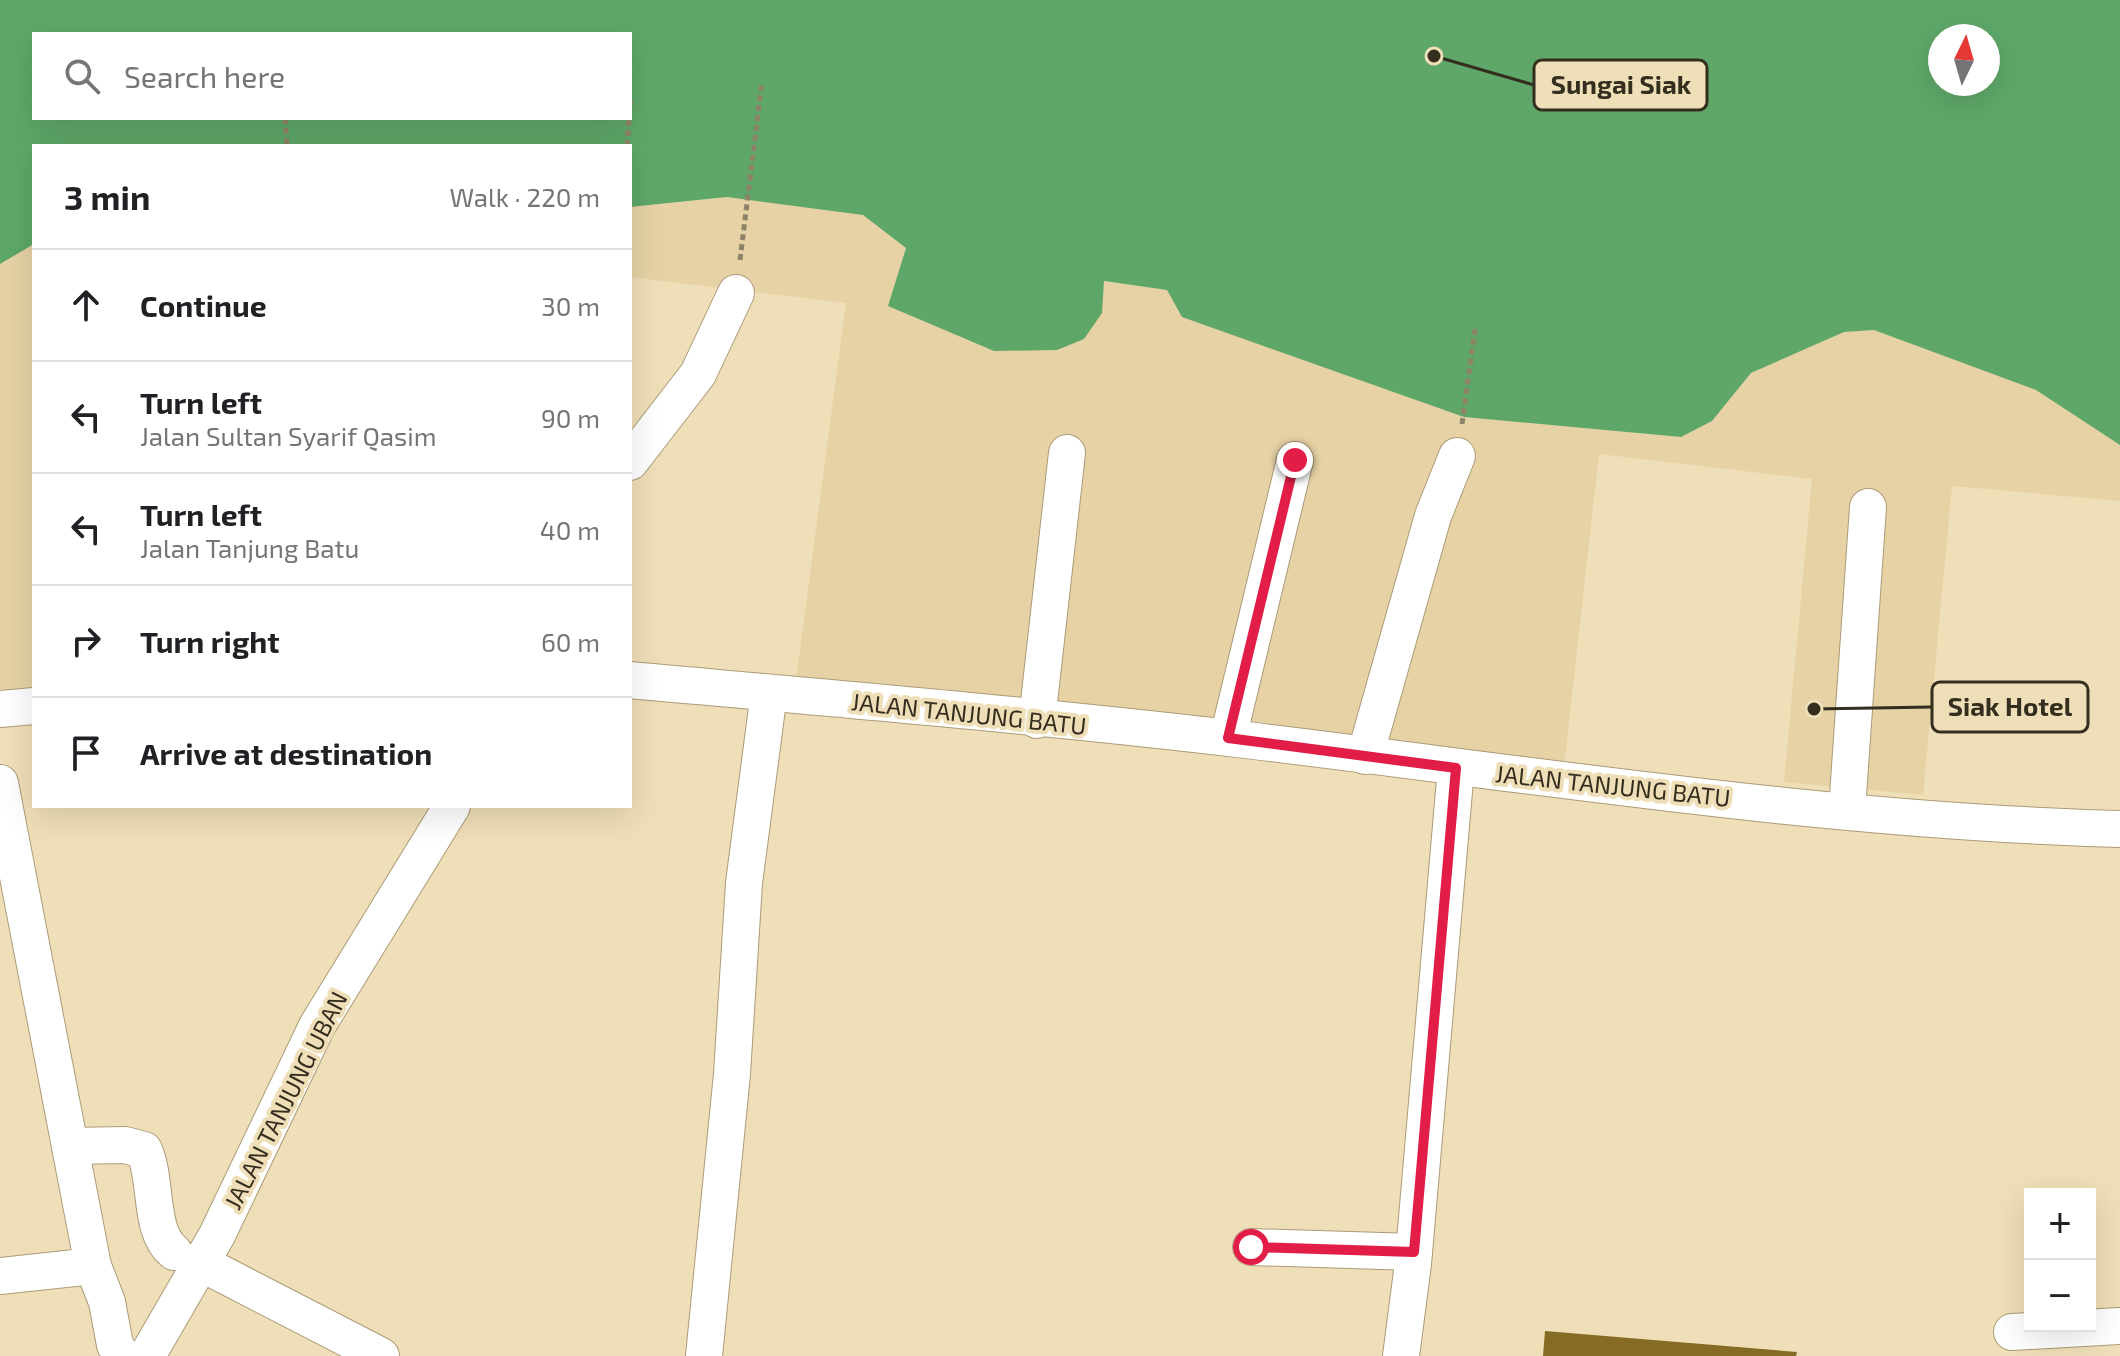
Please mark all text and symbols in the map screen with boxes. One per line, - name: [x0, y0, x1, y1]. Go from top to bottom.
- north arrow: [1928, 24, 2000, 96]
- search box: [32, 32, 632, 120]
- icon: search: [60, 54, 104, 98]
- text: Search here: [124, 58, 285, 94]
- callout: Sungai Siak: [1534, 60, 1707, 110]
- text: Sungai Siak: [1551, 68, 1692, 99]
- text: 3 min: [64, 176, 150, 217]
- text: Walk · 220 m: [449, 181, 600, 212]
- icon: ahead: [64, 283, 108, 327]
- text: Continue: [140, 287, 267, 323]
- text: 30 m: [541, 290, 600, 321]
- text: Turn left: [140, 384, 262, 420]
- icon: left: [64, 395, 108, 439]
- text: 90 m: [541, 402, 600, 433]
- text: Jalan Sultan Syarif Qasim: [140, 420, 436, 451]
- route end: [1277, 442, 1313, 478]
- text: Turn left: [140, 496, 262, 532]
- icon: left: [64, 507, 108, 551]
- text: 40 m: [540, 514, 600, 545]
- text: Jalan Tanjung Batu: [140, 532, 359, 563]
- icon: right: [64, 619, 108, 663]
- text: Turn right: [140, 623, 280, 659]
- text: 60 m: [541, 626, 600, 657]
- callout: Siak Hotel: [1932, 682, 2088, 732]
- street label: JALAN TANJUNG BATU: [850, 686, 1088, 740]
- text: Siak Hotel: [1948, 690, 2073, 721]
- icon: arrive: [64, 731, 108, 775]
- text: Arrive at destination: [140, 735, 432, 771]
- street label: JALAN TANJUNG BATU: [1494, 758, 1732, 812]
- street label: JALAN TANJUNG UBAN: [217, 986, 353, 1214]
- map controls: [2024, 1188, 2096, 1332]
- button: +: [2024, 1188, 2096, 1260]
- route start: [1233, 1229, 1269, 1265]
- button: −: [2024, 1260, 2096, 1332]

